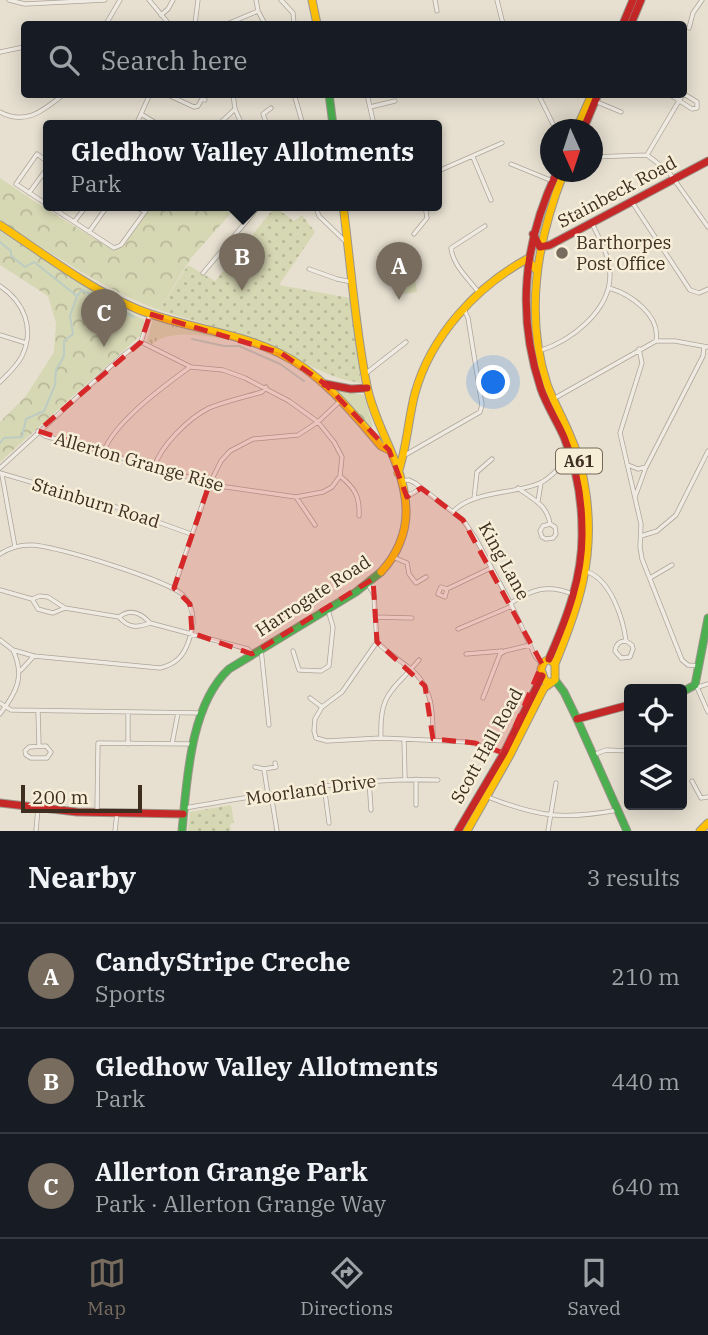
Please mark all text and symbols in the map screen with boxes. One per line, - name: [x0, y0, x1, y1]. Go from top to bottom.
- search box: [21, 21, 687, 98]
- icon: search: [45, 41, 83, 79]
- text: Search here: [101, 43, 247, 77]
- north arrow: [540, 119, 603, 182]
- popup: [43, 120, 442, 211]
- text: Gledhow Valley Allotments: [71, 134, 414, 168]
- street label: Stainbeck Road: [553, 151, 680, 233]
- text: Park: [71, 168, 121, 198]
- place label: Barthorpes Post Office: [576, 231, 671, 275]
- pin: B: [219, 233, 265, 291]
- pin: A: [376, 242, 422, 300]
- marker: Barthorpes Post Office: [554, 245, 570, 261]
- pin: C: [81, 289, 127, 347]
- your location: [476, 365, 510, 399]
- street label: Allerton Grange Rise: [52, 426, 226, 497]
- road number: A61: [556, 448, 602, 474]
- street label: Stainburn Road: [29, 472, 163, 533]
- street label: King Lane: [474, 518, 535, 604]
- street label: Harrogate Road: [251, 550, 375, 641]
- street label: Scott Hall Road: [445, 684, 528, 808]
- map controls: [624, 684, 687, 810]
- button: locate: [624, 684, 687, 747]
- button: layers: [624, 747, 687, 810]
- street label: Moorland Drive: [244, 769, 378, 810]
- scale bar: [21, 782, 142, 814]
- text: 200 m: [32, 785, 89, 809]
- text: Nearby: [28, 857, 136, 896]
- text: 3 results: [587, 862, 680, 892]
- text: CandyStripe Creche: [95, 944, 351, 978]
- text: A: [43, 961, 59, 991]
- text: 210 m: [611, 961, 680, 991]
- text: Sports: [95, 978, 165, 1008]
- text: Gledhow Valley Allotments: [95, 1049, 438, 1083]
- text: B: [43, 1066, 59, 1096]
- text: 440 m: [611, 1066, 680, 1096]
- text: Park: [95, 1083, 145, 1113]
- text: Allerton Grange Park: [95, 1154, 368, 1188]
- text: C: [43, 1171, 59, 1201]
- text: 640 m: [611, 1171, 680, 1201]
- text: Park · Allerton Grange Way: [95, 1188, 386, 1218]
- tab: Map: [87, 1254, 126, 1320]
- tab: Directions: [300, 1254, 393, 1320]
- tab: Saved: [568, 1254, 621, 1320]

